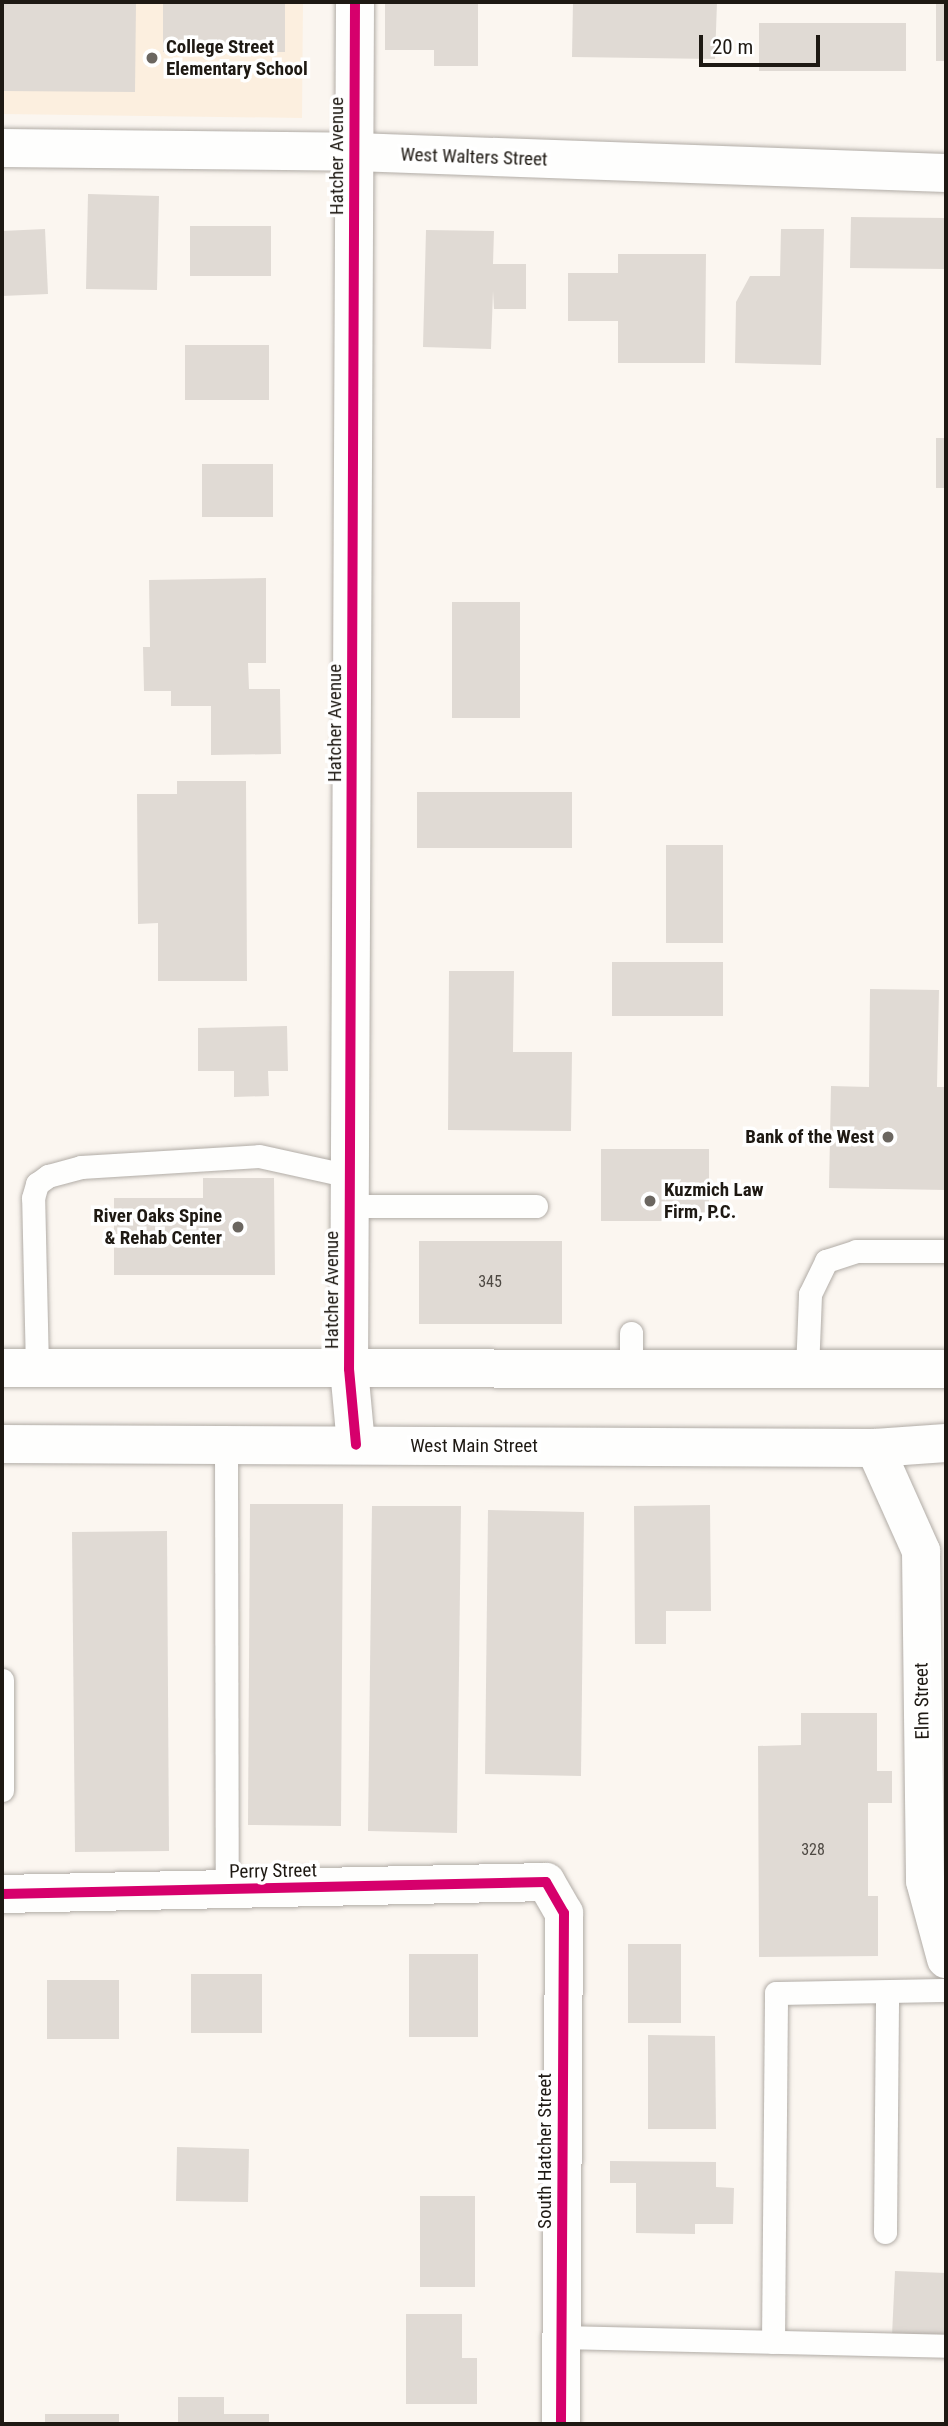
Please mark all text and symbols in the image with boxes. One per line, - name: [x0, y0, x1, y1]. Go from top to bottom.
- scale bar: [703, 21, 824, 65]
- text: 20 m: [712, 35, 753, 59]
- place label: College Street Elementary School: [166, 36, 308, 80]
- marker: College Street Elementary School: [144, 50, 160, 66]
- street label: Hatcher Avenue: [326, 97, 348, 215]
- street label: West Walters Street: [400, 143, 548, 171]
- street label: Hatcher Avenue: [324, 664, 346, 782]
- place label: Bank of the West: [745, 1126, 874, 1148]
- marker: Bank of the West: [880, 1129, 896, 1145]
- place label: Kuzmich Law Firm, P.C.: [664, 1179, 764, 1223]
- marker: Kuzmich Law Firm, P.C.: [642, 1193, 658, 1209]
- place label: River Oaks Spine & Rehab Center: [93, 1205, 222, 1249]
- marker: River Oaks Spine & Rehab Center: [228, 1217, 248, 1237]
- street label: Hatcher Avenue: [321, 1231, 343, 1349]
- house number: 345: [478, 1272, 502, 1292]
- street label: West Main Street: [410, 1435, 538, 1457]
- street label: Elm Street: [910, 1662, 934, 1740]
- house number: 328: [801, 1840, 825, 1860]
- street label: Perry Street: [229, 1859, 317, 1883]
- street label: South Hatcher Street: [534, 2073, 556, 2229]

